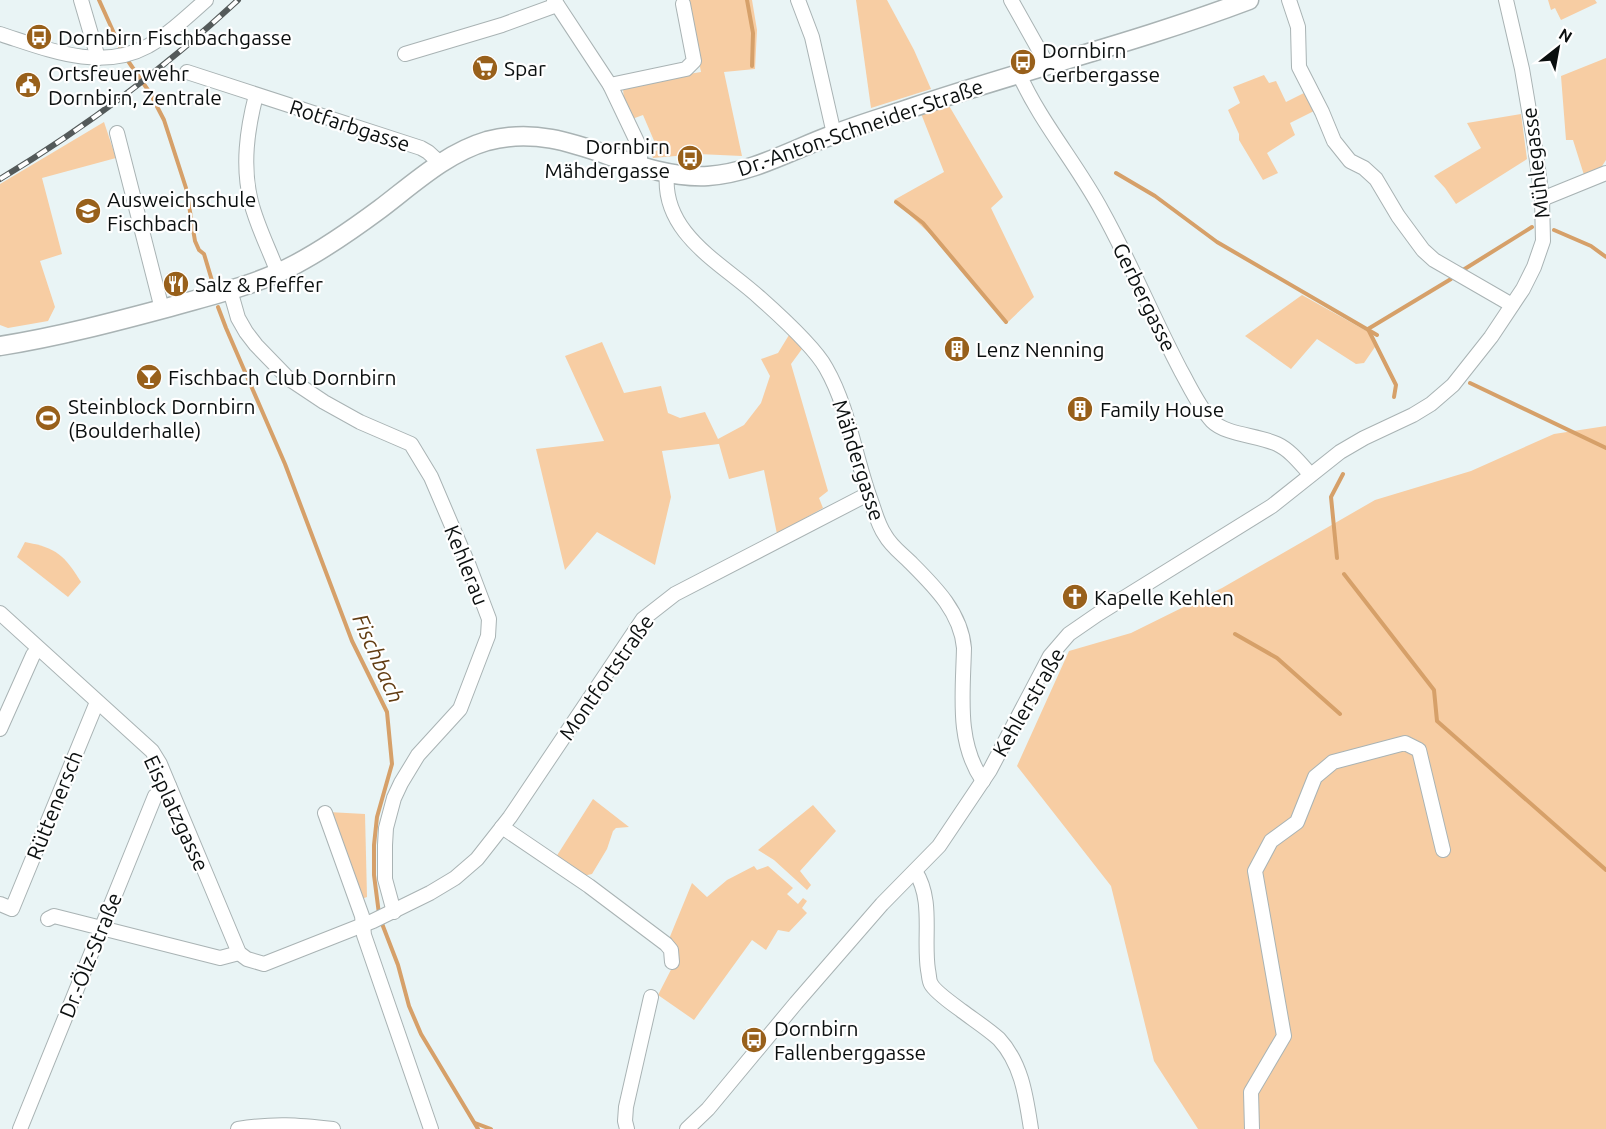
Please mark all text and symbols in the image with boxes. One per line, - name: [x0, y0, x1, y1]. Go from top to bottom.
- north arrow: [1528, 18, 1588, 78]
- bus stop icon: Dornbirn Fischbachgasse: [24, 22, 54, 52]
- text: N: [1556, 24, 1575, 46]
- place label: Dornbirn Fischbachgasse: [58, 25, 292, 49]
- place label: Dornbirn Gerbergasse: [1042, 38, 1160, 86]
- bus stop icon: Dornbirn Gerbergasse: [1008, 47, 1038, 77]
- supermarket icon: Spar: [470, 53, 500, 83]
- place label: Spar: [504, 56, 546, 80]
- place label: Ortsfeuerwehr Dornbirn, Zentrale: [48, 61, 222, 109]
- public building icon: Ortsfeuerwehr Dornbirn, Zentrale: [13, 70, 43, 100]
- street label: Dr.-Anton-Schneider-Straße: [734, 74, 986, 180]
- street label: Rotfarbgasse: [287, 94, 413, 156]
- street label: Mühlegasse: [1516, 106, 1554, 220]
- place label: Dornbirn Mähdergasse: [544, 134, 670, 182]
- bus stop icon: Dornbirn Mähdergasse: [675, 143, 705, 173]
- place label: Ausweichschule Fischbach: [107, 187, 256, 235]
- school or university icon: Ausweichschule Fischbach: [73, 196, 103, 226]
- street label: Gerbergasse: [1108, 239, 1182, 355]
- restaurant icon: Salz & Pfeffer: [161, 269, 191, 299]
- place label: Salz & Pfeffer: [195, 272, 323, 296]
- building icon: Lenz Nenning: [942, 334, 972, 364]
- place label: Lenz Nenning: [976, 337, 1104, 361]
- bar icon: Fischbach Club Dornbirn: [134, 362, 164, 392]
- place label: Fischbach Club Dornbirn: [168, 365, 397, 389]
- place label: Steinblock Dornbirn (Boulderhalle): [68, 394, 256, 442]
- building icon: Family House: [1065, 394, 1095, 424]
- street label: Mähdergasse: [828, 397, 890, 523]
- place label: Family House: [1100, 397, 1224, 421]
- sports icon: Steinblock Dornbirn (Boulderhalle): [33, 403, 63, 433]
- street label: Kehlerau: [440, 522, 494, 608]
- church icon: Kapelle Kehlen: [1060, 582, 1090, 612]
- place label: Kapelle Kehlen: [1094, 585, 1234, 609]
- water label: Fischbach: [348, 610, 410, 706]
- street label: Montfortstraße: [554, 610, 658, 744]
- street label: Kehlerstraße: [987, 643, 1069, 761]
- street label: Rüttenersch: [21, 747, 87, 863]
- street label: Eisplatzgasse: [140, 751, 214, 875]
- street label: Dr.-Ölz-Straße: [54, 889, 126, 1021]
- place label: Dornbirn Fallenberggasse: [774, 1016, 926, 1064]
- bus stop icon: Dornbirn Fallenberggasse: [739, 1025, 769, 1055]

